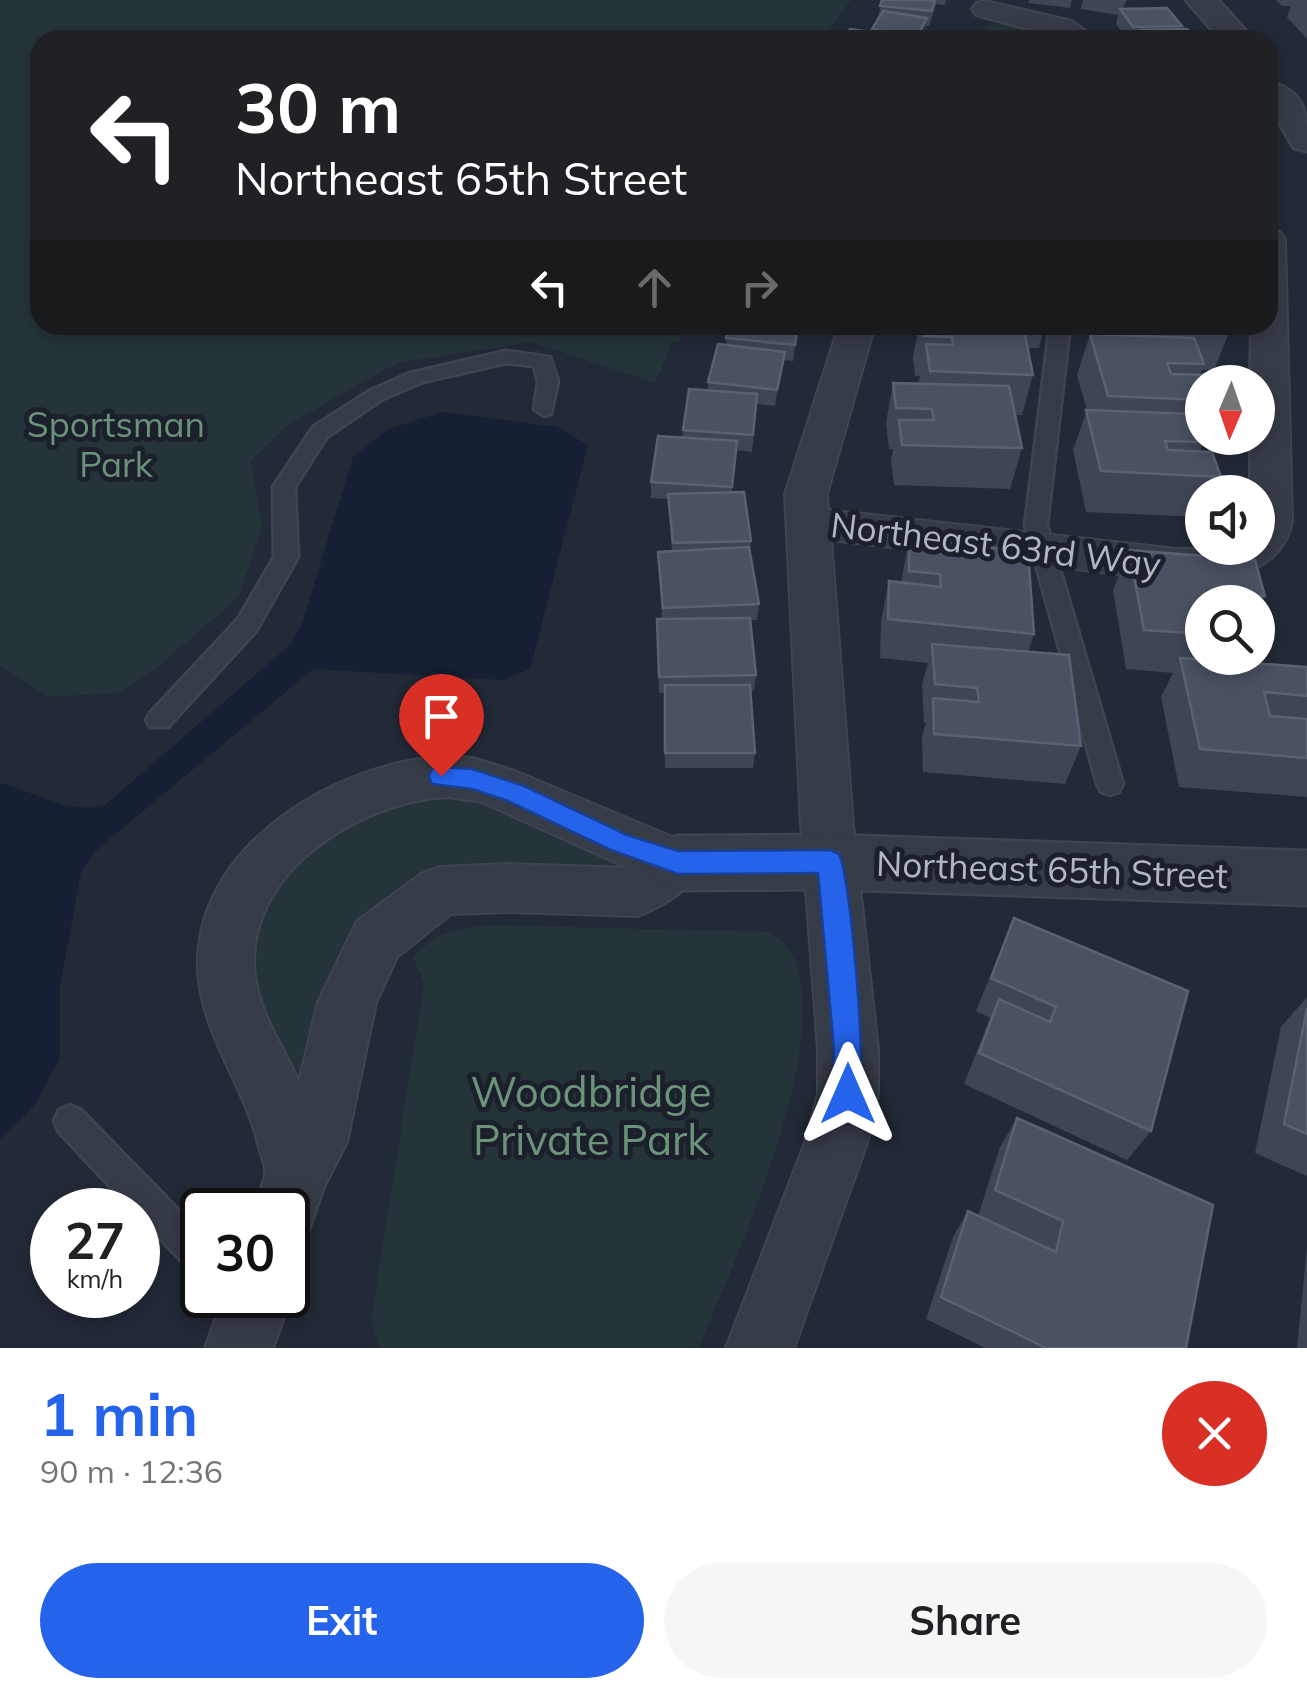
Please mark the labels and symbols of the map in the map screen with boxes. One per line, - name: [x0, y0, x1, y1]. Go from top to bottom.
- north arrow: [1185, 365, 1275, 455]
- park label: Sportsman Park: [27, 402, 205, 486]
- street label: Northeast 63rd Way: [829, 502, 1164, 586]
- pin: [399, 674, 484, 777]
- street label: Northeast 65th Street: [875, 841, 1229, 897]
- position arrow: [796, 1042, 900, 1146]
- park label: Woodbridge Private Park: [470, 1065, 712, 1166]
- speed limit sign: 30: [180, 1188, 310, 1318]

